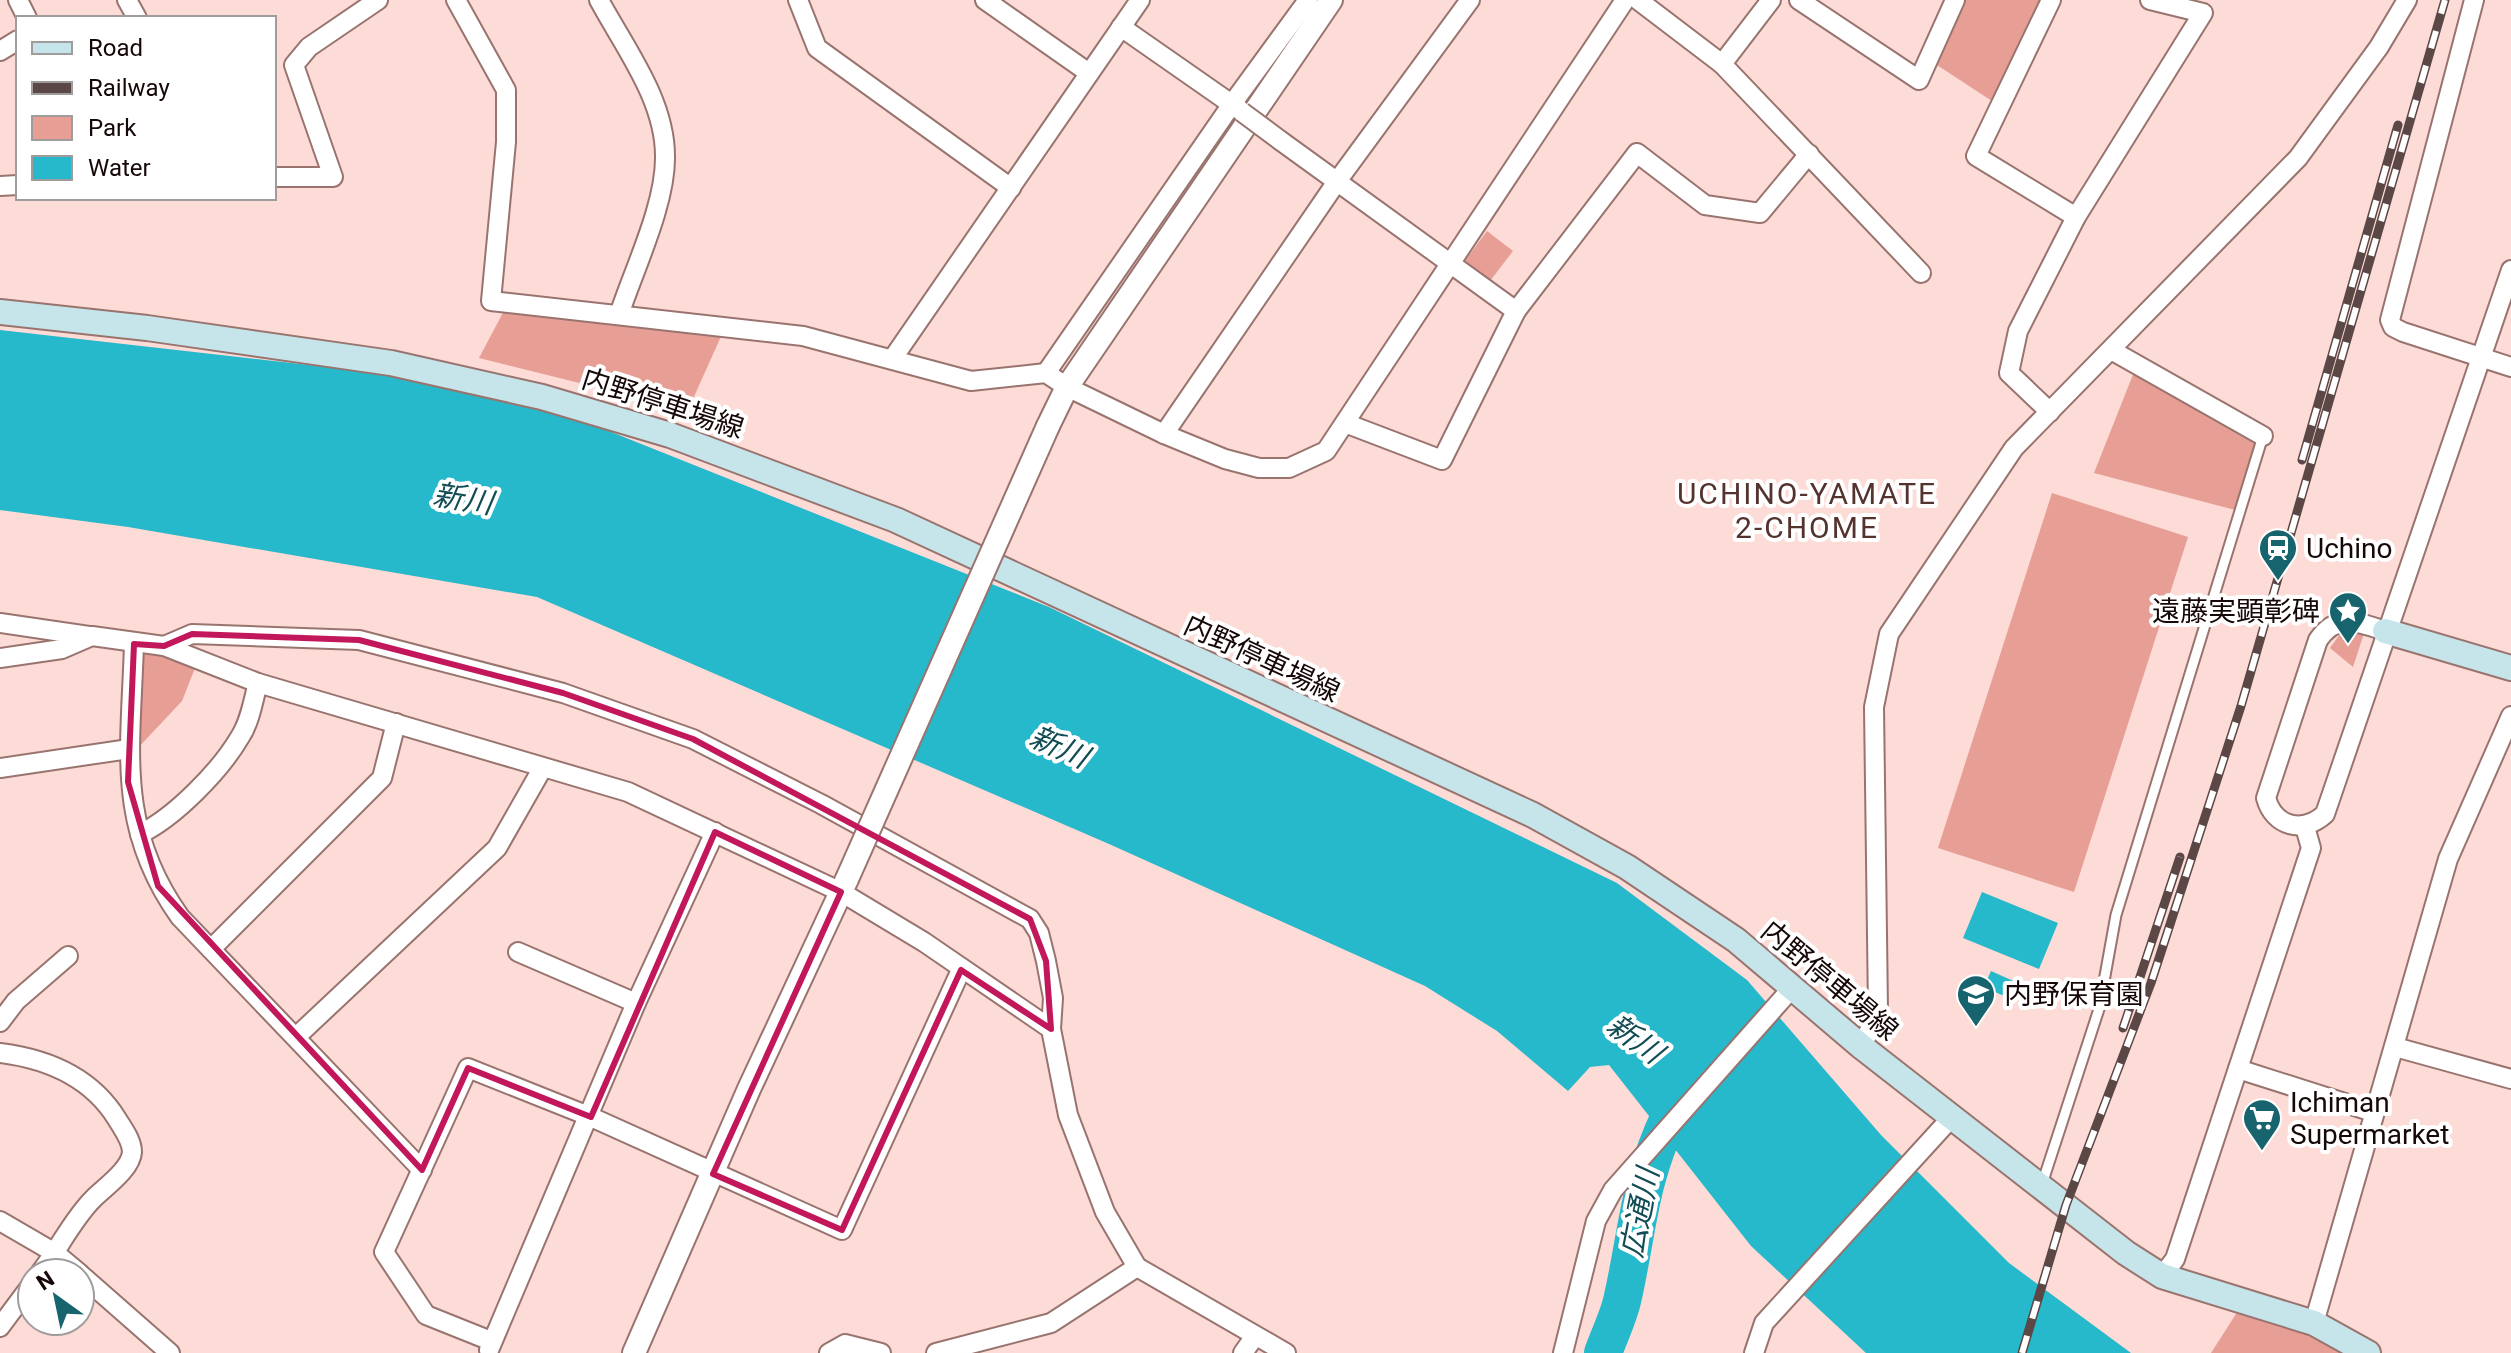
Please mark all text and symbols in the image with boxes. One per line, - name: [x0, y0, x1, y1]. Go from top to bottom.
- legend: [16, 16, 276, 200]
- text: Road: [88, 34, 143, 62]
- text: Railway: [88, 74, 170, 102]
- text: Park: [88, 114, 137, 142]
- text: Water: [88, 154, 151, 182]
- street label: 内野停車場線: [578, 362, 748, 445]
- district label: UCHINO-YAMATE 2-CHOME: [1677, 476, 1937, 545]
- water label: 新川: [431, 477, 498, 521]
- station icon: Uchino: [2257, 527, 2299, 582]
- place label: Uchino: [2306, 532, 2392, 565]
- place icon: 遠藤実顕彰碑: [2327, 590, 2369, 645]
- place label: 遠藤実顕彰碑: [2152, 595, 2320, 628]
- street label: 内野停車場線: [1179, 608, 1345, 709]
- water label: 新川: [1025, 718, 1096, 776]
- street label: 内野停車場線: [1755, 914, 1905, 1047]
- school or university icon: 内野保育園: [1955, 973, 1997, 1028]
- place label: 内野保育園: [2004, 978, 2144, 1011]
- water label: 新川: [1601, 1007, 1672, 1072]
- place label: Ichiman Supermarket: [2290, 1086, 2449, 1151]
- supermarket icon: Ichiman Supermarket: [2241, 1097, 2283, 1152]
- water label: 広通川: [1614, 1162, 1666, 1260]
- north arrow: [16, 1257, 96, 1337]
- text: N: [32, 1266, 59, 1295]

